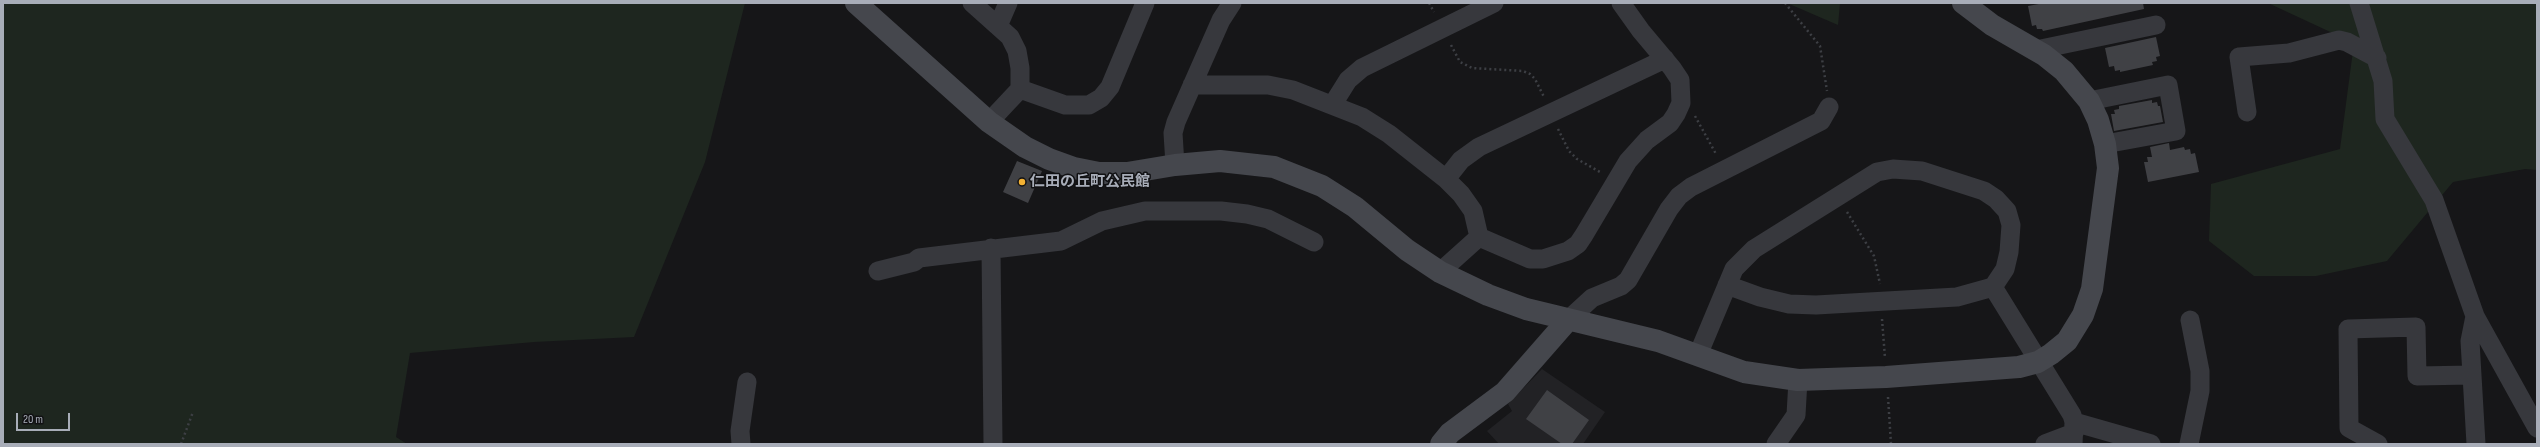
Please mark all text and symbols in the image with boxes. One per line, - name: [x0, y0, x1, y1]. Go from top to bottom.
- place label: 仁田の丘町公民館: [1030, 173, 1150, 191]
- marker: 仁田の丘町公民館: [1017, 177, 1027, 187]
- scale bar: [18, 405, 72, 431]
- text: 20 m: [23, 412, 43, 427]

